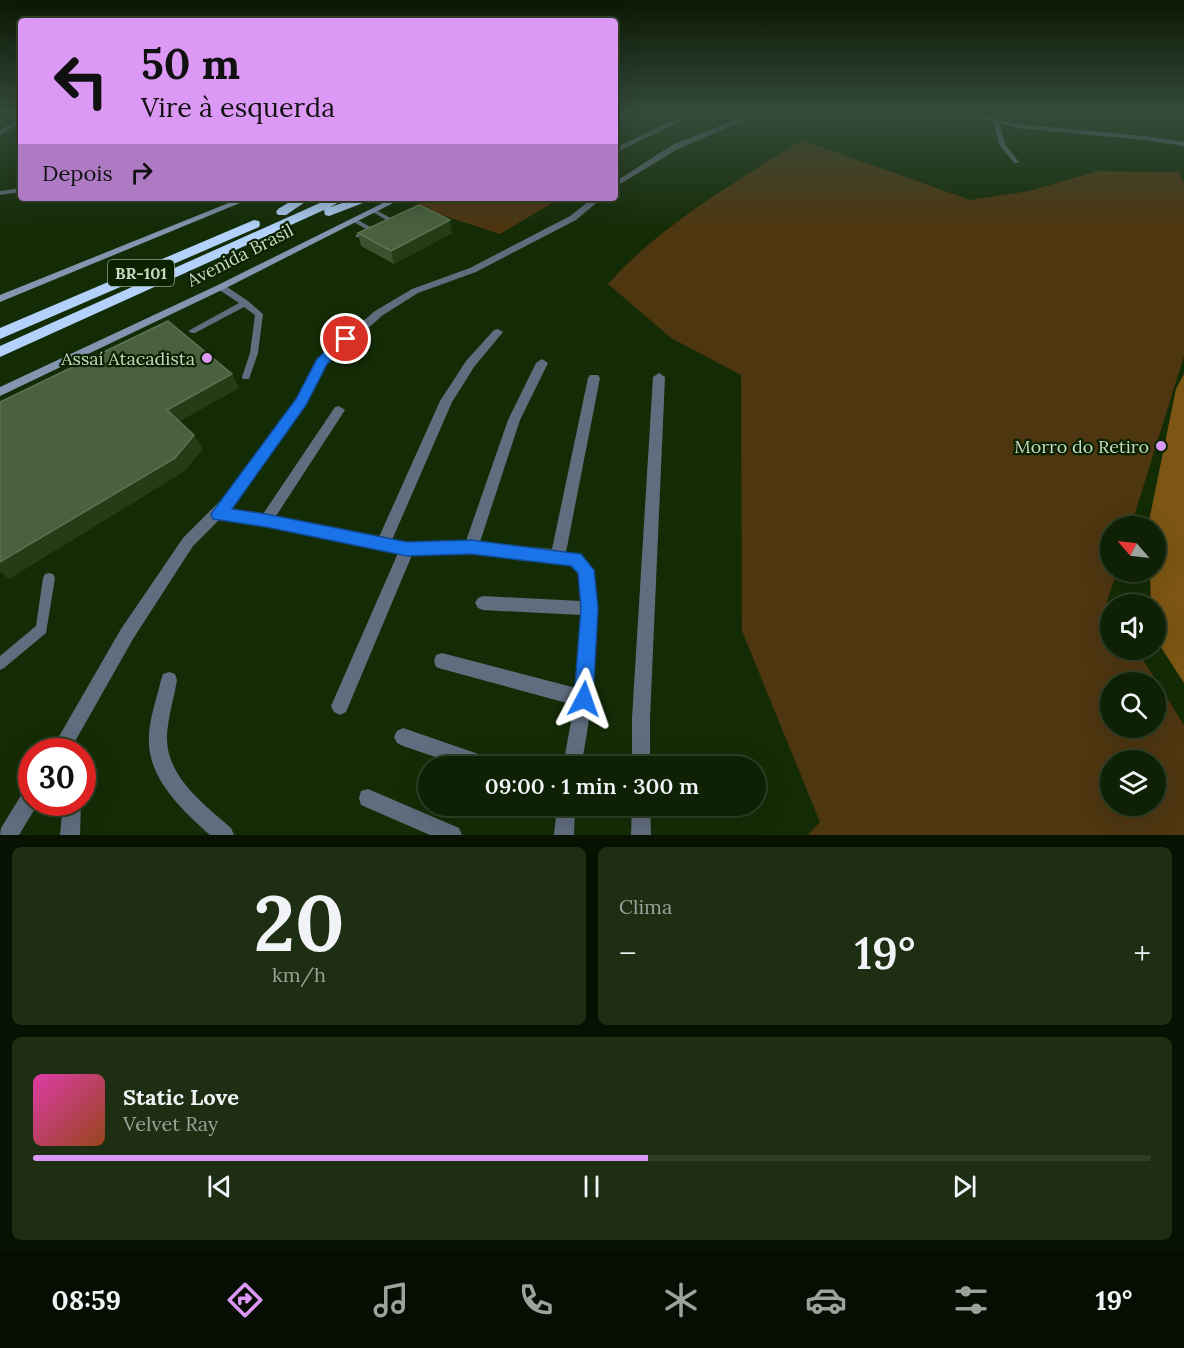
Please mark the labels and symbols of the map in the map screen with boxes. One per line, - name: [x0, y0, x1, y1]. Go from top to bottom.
- street label: Avenida Brasil: [182, 218, 297, 292]
- road number: BR-101: [108, 260, 174, 286]
- pin: [320, 313, 371, 364]
- place label: Assaí Atacadista: [60, 347, 195, 370]
- marker: Assaí Atacadista: [200, 351, 214, 365]
- place label: Morro do Retiro: [1014, 435, 1149, 458]
- marker: Morro do Retiro: [1154, 439, 1168, 453]
- north arrow: [1100, 516, 1166, 582]
- position arrow: [552, 667, 616, 731]
- speed limit sign: 30: [18, 738, 96, 816]

